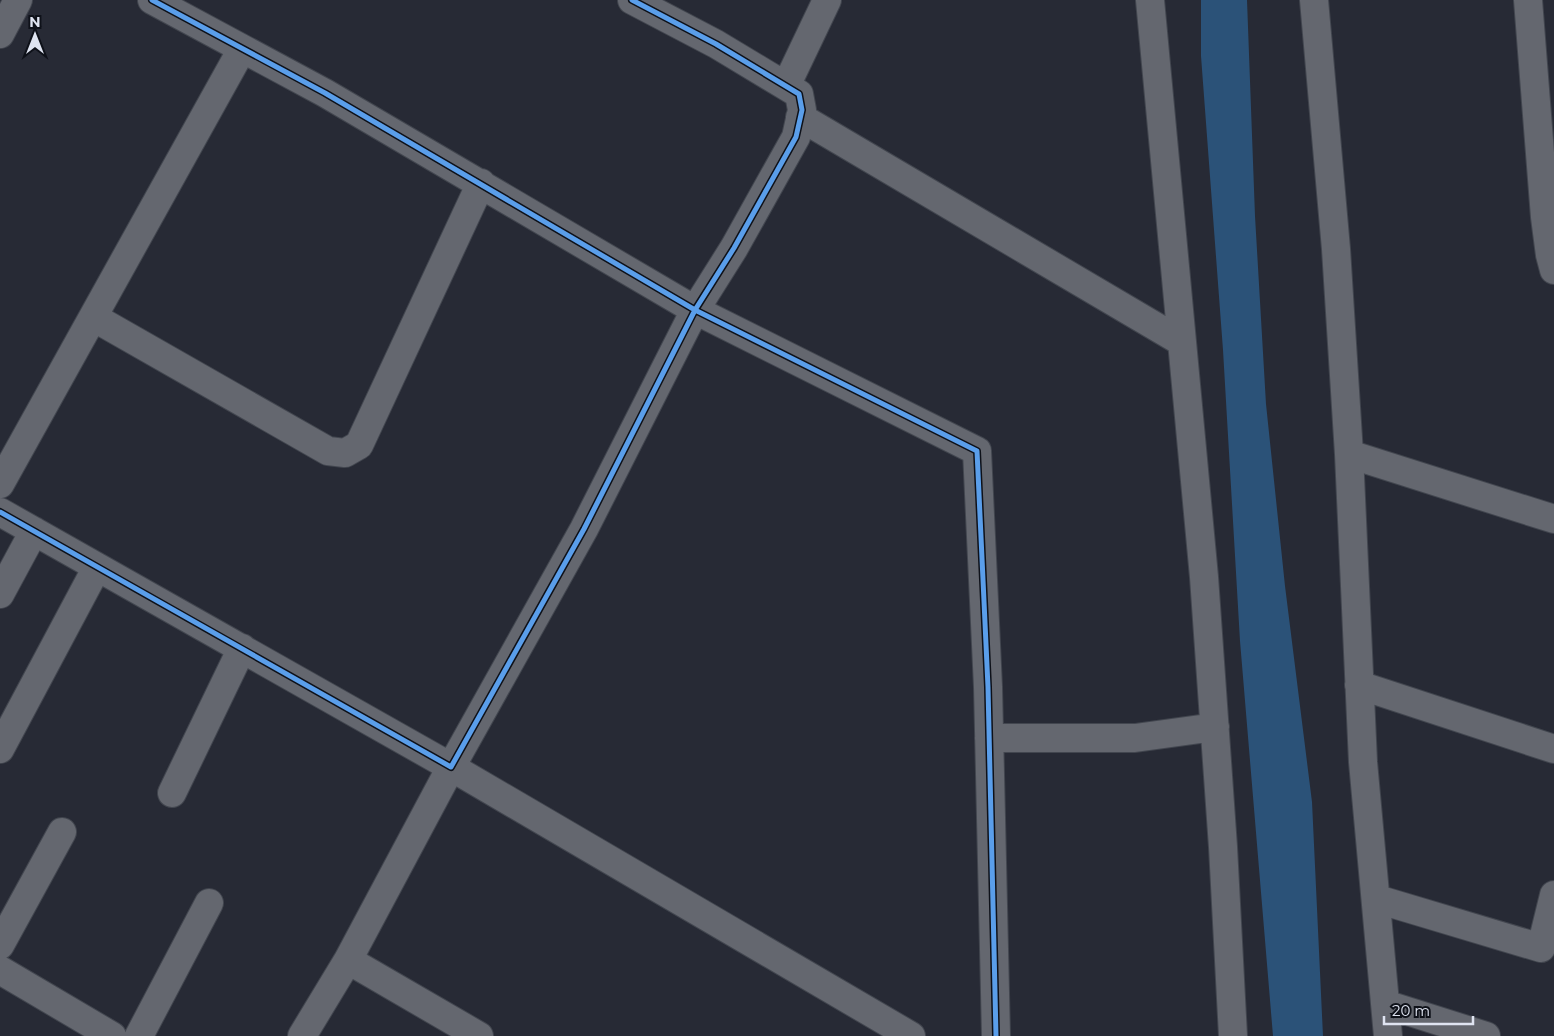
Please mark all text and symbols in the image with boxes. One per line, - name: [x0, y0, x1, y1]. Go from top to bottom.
- north arrow: [10, 10, 60, 60]
- text: N: [29, 13, 41, 31]
- scale bar: [1384, 994, 1473, 1026]
- text: 20 m: [1392, 1001, 1430, 1020]

